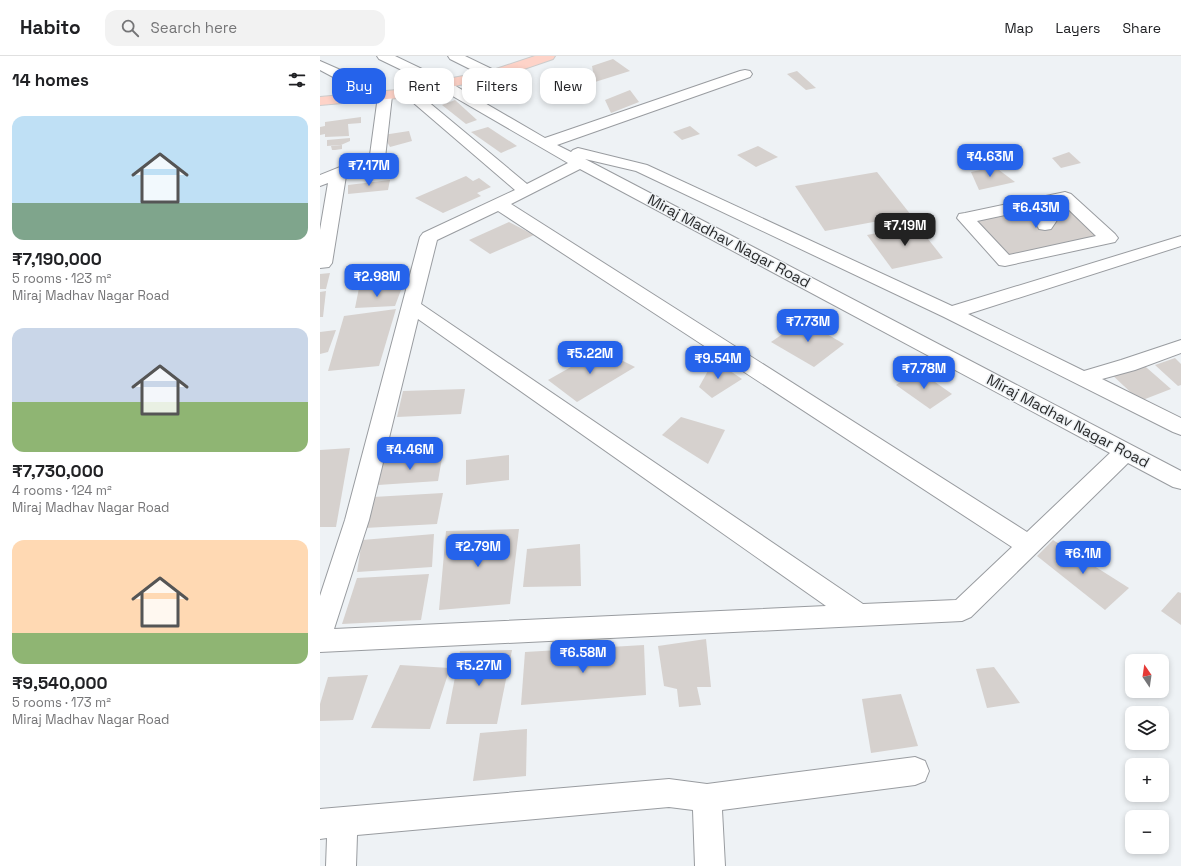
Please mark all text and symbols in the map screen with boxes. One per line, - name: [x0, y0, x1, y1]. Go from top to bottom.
- search box: [105, 10, 385, 46]
- text: Habito: [20, 15, 81, 40]
- icon: search: [119, 17, 141, 39]
- text: Search here: [151, 18, 237, 37]
- text: Map: [1004, 19, 1034, 37]
- text: Layers: [1056, 19, 1100, 37]
- text: Share: [1122, 19, 1161, 37]
- chip: Buy: [332, 68, 386, 104]
- chip: Rent: [394, 68, 454, 104]
- chip: Filters: [462, 68, 532, 104]
- chip: New: [540, 68, 596, 104]
- text: 14 homes: [12, 69, 89, 91]
- icon: filters: [286, 69, 308, 91]
- icon: home: [124, 142, 196, 214]
- pin: ₹4.63M: [957, 144, 1023, 178]
- text: ₹4.63M: [966, 148, 1014, 165]
- pin: ₹7.17M: [336, 153, 402, 187]
- text: ₹7.17M: [348, 157, 390, 174]
- street label: Miraj Madhav Nagar Road: [645, 190, 814, 292]
- pin: ₹6.43M: [1003, 195, 1069, 229]
- text: ₹6.43M: [1012, 199, 1060, 216]
- pin: ₹7.19M: [872, 213, 938, 247]
- text: ₹7.19M: [884, 217, 926, 234]
- text: ₹7,190,000: [12, 248, 102, 270]
- pin: ₹2.98M: [344, 264, 410, 298]
- text: ₹2.98M: [354, 268, 400, 285]
- text: 5 rooms · 123 m²: [12, 270, 111, 287]
- text: Miraj Madhav Nagar Road: [12, 287, 169, 304]
- pin: ₹7.73M: [775, 309, 841, 343]
- text: ₹7.73M: [786, 313, 830, 330]
- pin: ₹5.22M: [557, 341, 623, 375]
- text: ₹5.22M: [567, 345, 613, 362]
- pin: ₹9.54M: [685, 346, 751, 380]
- text: ₹9.54M: [694, 350, 742, 367]
- icon: home: [124, 354, 196, 426]
- pin: ₹7.78M: [891, 356, 957, 390]
- text: ₹7.78M: [902, 360, 946, 377]
- street label: Miraj Madhav Nagar Road: [984, 370, 1153, 472]
- pin: ₹4.46M: [377, 437, 443, 471]
- text: ₹4.46M: [386, 441, 434, 458]
- text: ₹7,730,000: [12, 460, 104, 482]
- text: 4 rooms · 124 m²: [12, 482, 112, 499]
- text: Miraj Madhav Nagar Road: [12, 499, 169, 516]
- pin: ₹2.79M: [445, 534, 511, 568]
- text: ₹2.79M: [455, 538, 501, 555]
- pin: ₹6.1M: [1055, 541, 1111, 575]
- text: ₹6.1M: [1065, 545, 1101, 562]
- icon: home: [124, 566, 196, 638]
- pin: ₹6.58M: [550, 640, 616, 674]
- text: ₹6.58M: [559, 644, 607, 661]
- pin: ₹5.27M: [446, 653, 512, 687]
- north arrow: [1125, 654, 1169, 698]
- map controls: [1125, 654, 1169, 854]
- text: ₹5.27M: [456, 657, 502, 674]
- text: ₹9,540,000: [12, 672, 108, 694]
- text: 5 rooms · 173 m²: [12, 694, 111, 711]
- button: layers: [1125, 706, 1169, 750]
- text: Miraj Madhav Nagar Road: [12, 711, 169, 728]
- button: +: [1125, 758, 1169, 802]
- button: −: [1125, 810, 1169, 854]

